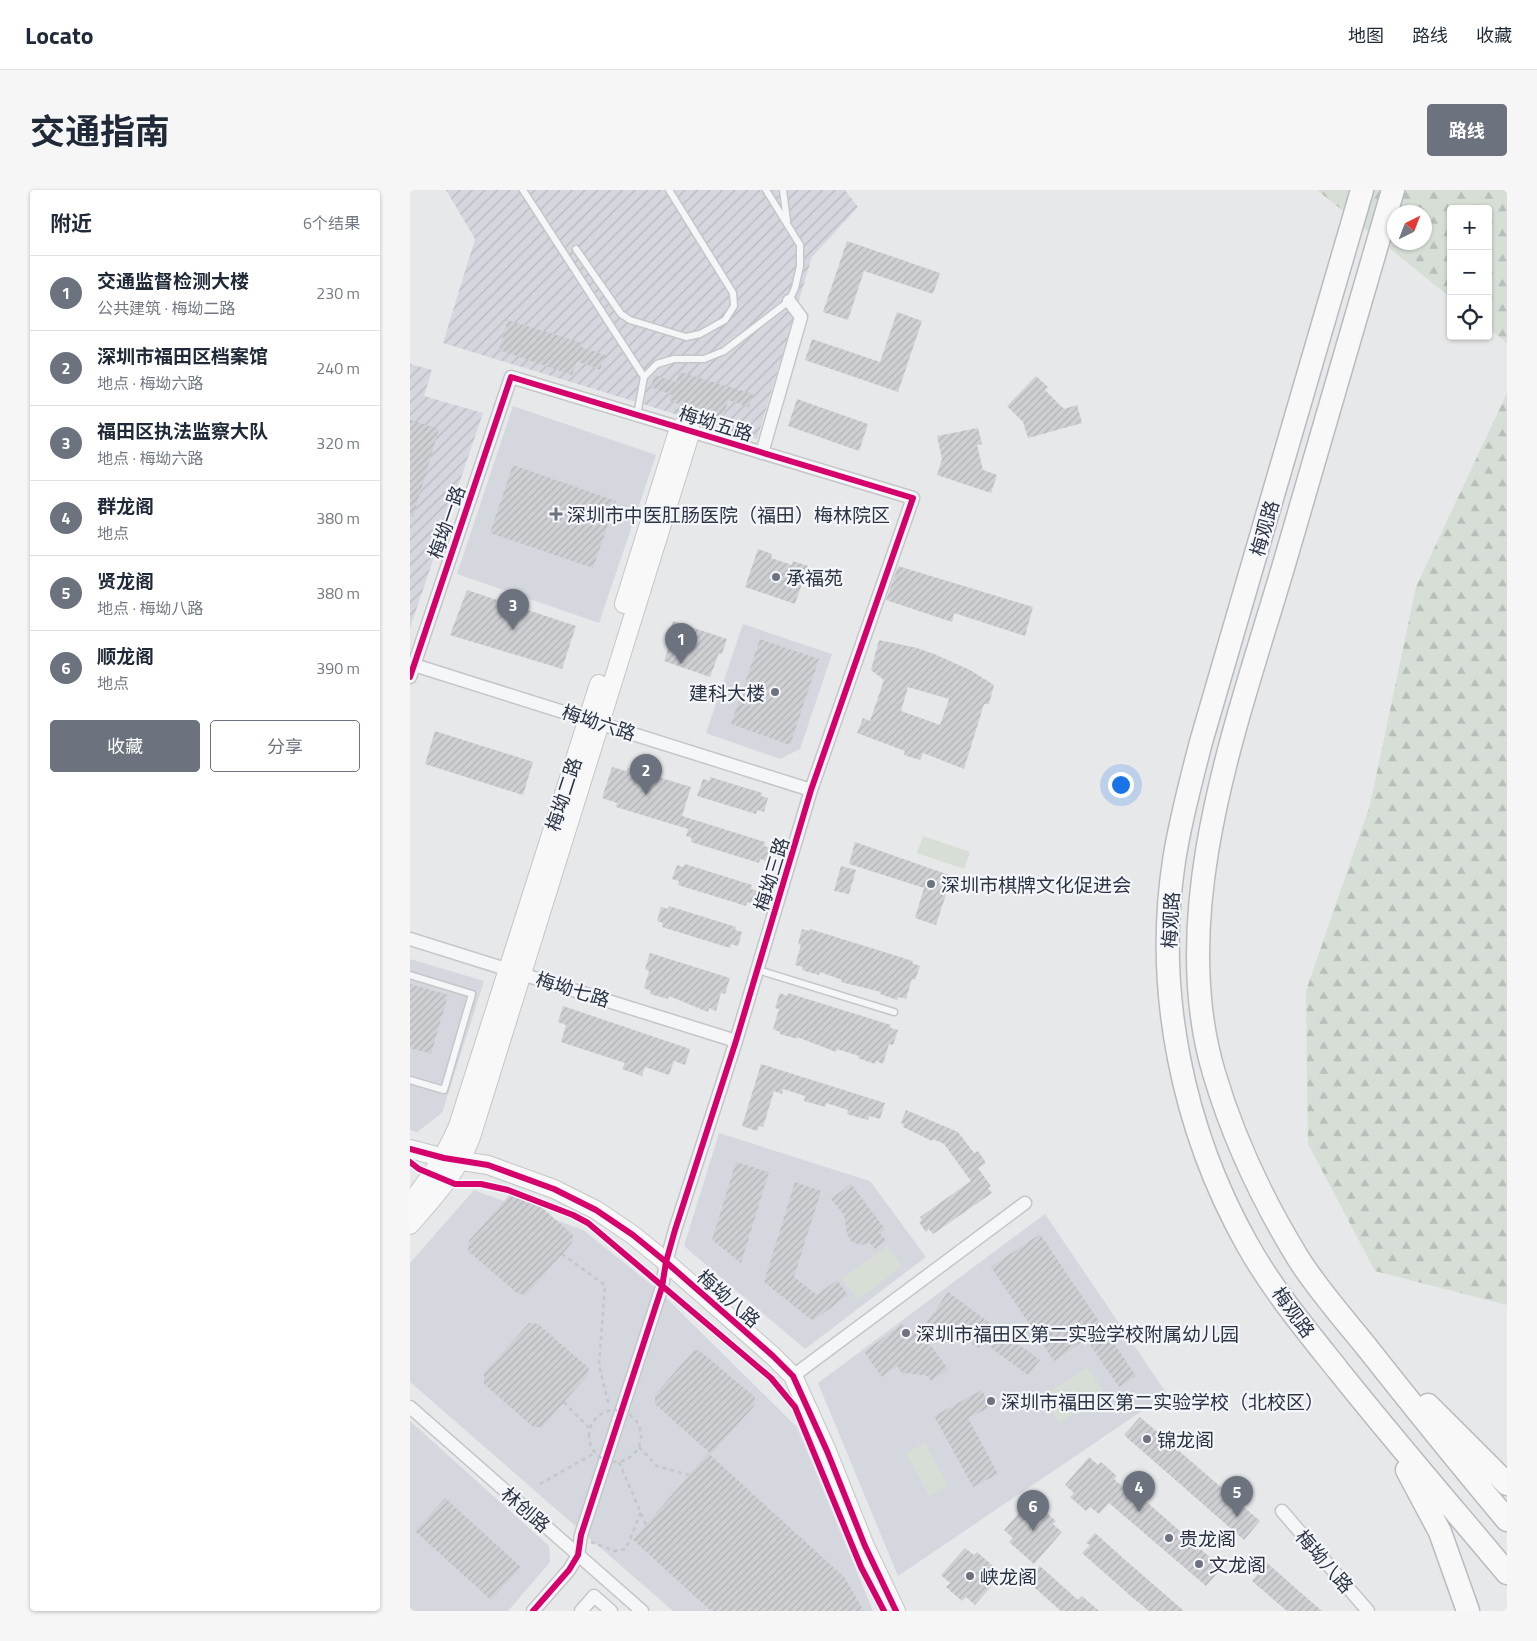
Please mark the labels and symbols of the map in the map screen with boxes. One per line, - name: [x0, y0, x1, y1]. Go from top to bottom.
- north arrow: [1387, 205, 1432, 250]
- street label: 梅坳五路: [675, 398, 757, 448]
- street label: 梅坳一路: [420, 481, 472, 563]
- street label: 梅观路: [1242, 497, 1286, 559]
- place label: 深圳市中医肛肠医院（福田）梅林院区: [567, 500, 890, 529]
- marker: 深圳市中医肛肠医院（福田）梅林院区: [549, 507, 563, 521]
- place label: 承福苑: [786, 563, 843, 592]
- marker: 承福苑: [770, 571, 782, 583]
- pin: 3: [497, 589, 529, 630]
- pin: 1: [665, 623, 697, 664]
- place label: 建科大楼: [689, 678, 765, 707]
- marker: 建科大楼: [769, 686, 781, 698]
- street label: 梅坳六路: [558, 696, 640, 748]
- street label: 梅坳二路: [537, 753, 589, 835]
- pin: 2: [630, 754, 662, 795]
- your location: [1108, 772, 1134, 798]
- street label: 梅坳三路: [746, 833, 796, 915]
- place label: 深圳市棋牌文化促进会: [941, 870, 1131, 899]
- marker: 深圳市棋牌文化促进会: [925, 878, 937, 890]
- street label: 梅观路: [1154, 891, 1186, 949]
- street label: 梅坳七路: [532, 964, 614, 1014]
- street label: 梅坳八路: [691, 1262, 767, 1334]
- street label: 梅观路: [1266, 1280, 1322, 1344]
- place label: 深圳市福田区第二实验学校附属幼儿园: [916, 1319, 1239, 1348]
- marker: 深圳市福田区第二实验学校附属幼儿园: [900, 1327, 912, 1339]
- place label: 深圳市福田区第二实验学校（北校区）: [1001, 1387, 1324, 1416]
- marker: 深圳市福田区第二实验学校（北校区）: [985, 1395, 997, 1407]
- place label: 锦龙阁: [1157, 1425, 1214, 1454]
- marker: 锦龙阁: [1141, 1433, 1153, 1445]
- pin: 4: [1123, 1471, 1155, 1512]
- pin: 5: [1221, 1476, 1253, 1517]
- street label: 林创路: [495, 1479, 557, 1539]
- pin: 6: [1017, 1490, 1049, 1531]
- street label: 梅坳八路: [1289, 1523, 1361, 1599]
- place label: 贵龙阁: [1179, 1524, 1236, 1553]
- marker: 贵龙阁: [1163, 1532, 1175, 1544]
- place label: 文龙阁: [1209, 1550, 1266, 1579]
- marker: 文龙阁: [1193, 1558, 1205, 1570]
- place label: 峡龙阁: [980, 1562, 1037, 1591]
- marker: 峡龙阁: [964, 1570, 976, 1582]

